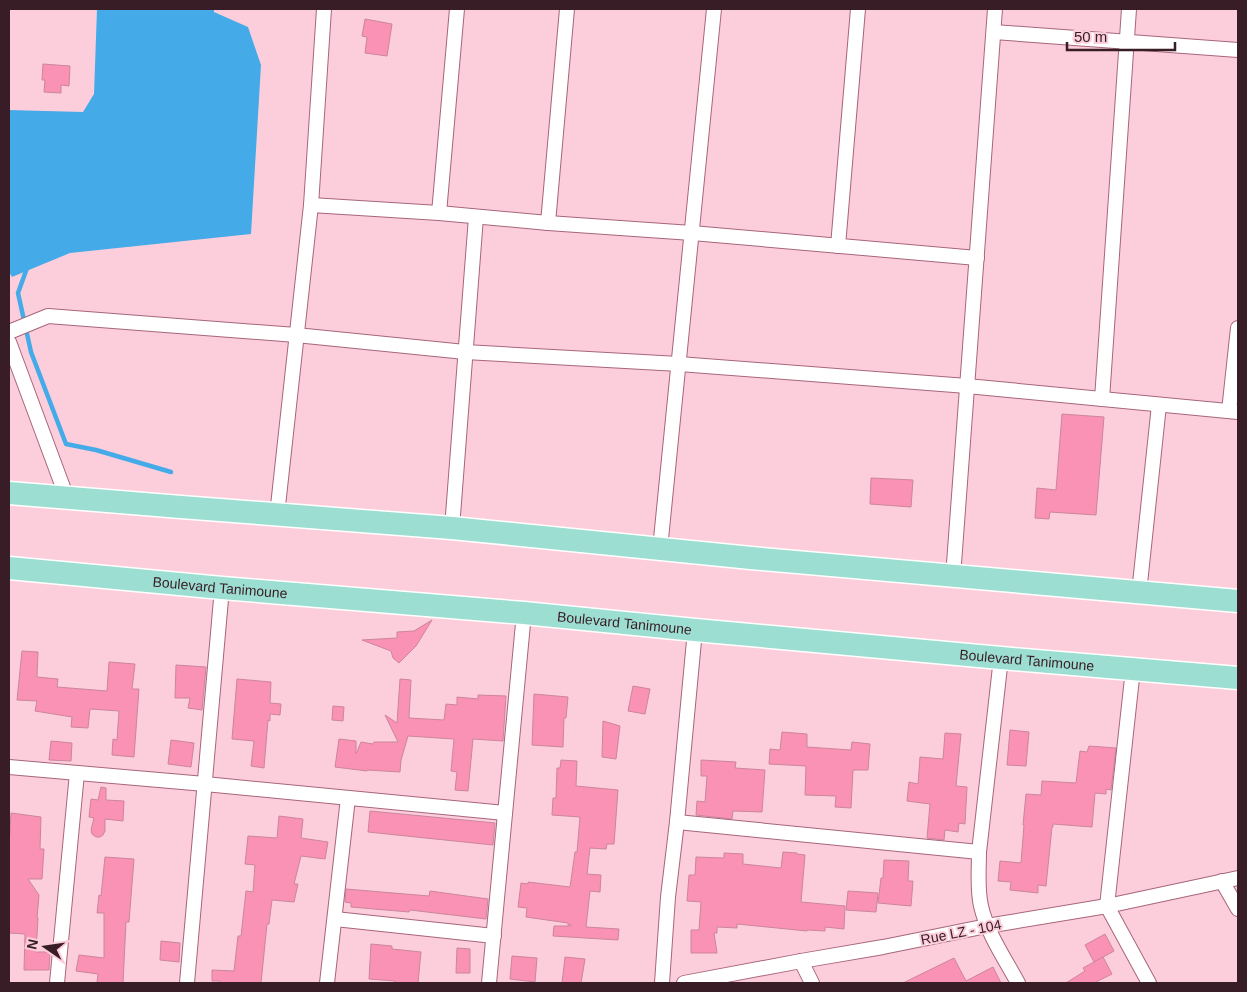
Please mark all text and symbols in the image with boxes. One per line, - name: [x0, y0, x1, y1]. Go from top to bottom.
- scale bar: [1067, 20, 1174, 52]
- text: 50 m: [1074, 28, 1107, 45]
- street label: Boulevard Tanimoune: [152, 574, 288, 601]
- street label: Boulevard Tanimoune: [556, 608, 693, 638]
- street label: Boulevard Tanimoune: [959, 646, 1095, 674]
- street label: Rue LZ - 104: [919, 916, 1003, 948]
- north arrow: [20, 922, 70, 972]
- text: N: [23, 937, 41, 951]

